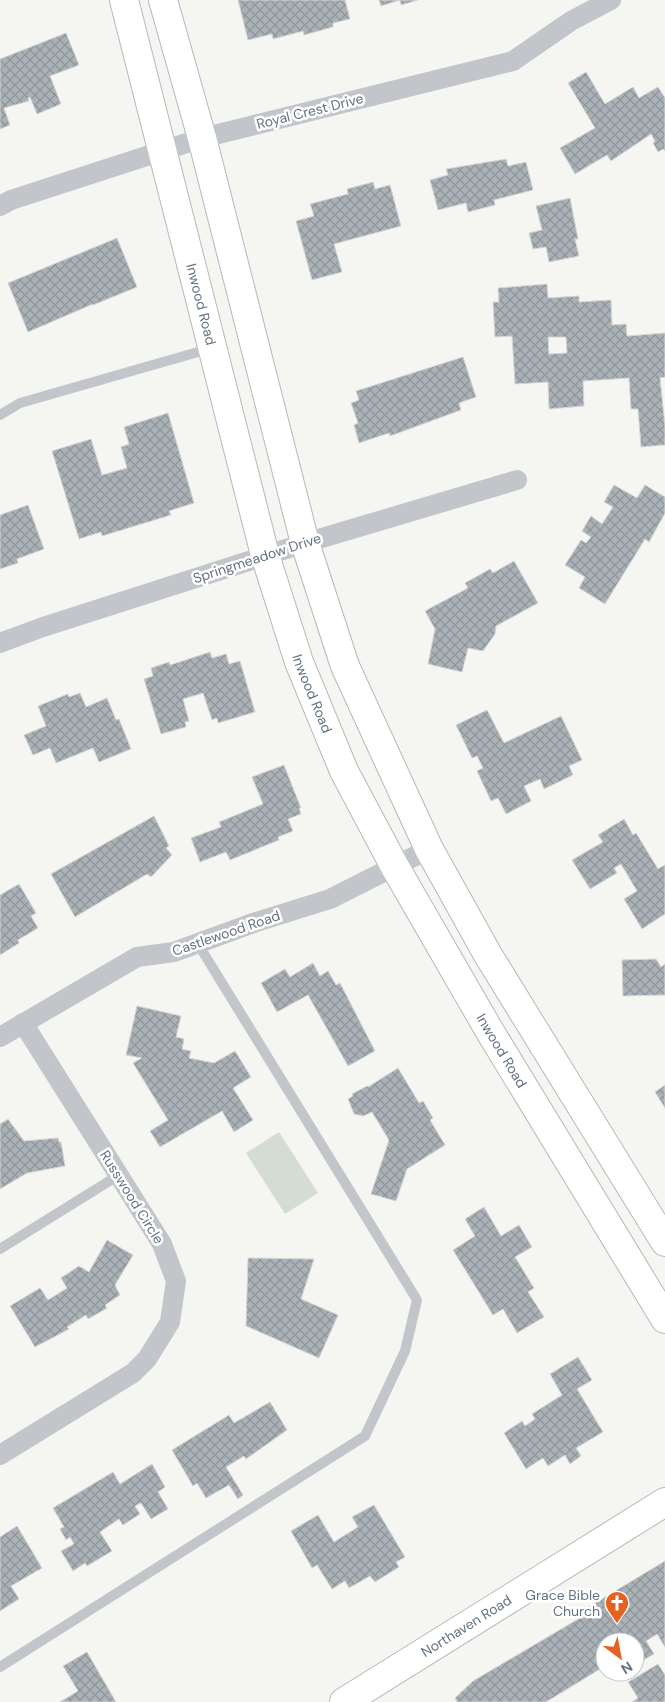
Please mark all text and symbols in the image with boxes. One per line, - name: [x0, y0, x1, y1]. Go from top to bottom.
- street label: Royal Crest Drive: [255, 89, 365, 133]
- street label: Inwood Road: [182, 262, 220, 347]
- street label: Springmeadow Drive: [191, 529, 323, 587]
- street label: Inwood Road: [288, 652, 336, 736]
- street label: Castlewood Road: [170, 906, 282, 960]
- street label: Inwood Road: [472, 1010, 531, 1091]
- street label: Russwood Circle: [96, 1147, 168, 1247]
- place label: Grace Bible Church: [525, 1586, 600, 1620]
- church icon: Grace Bible Church: [604, 1590, 630, 1624]
- street label: Northaven Road: [418, 1591, 515, 1661]
- north arrow: [595, 1632, 645, 1682]
- text: N: [618, 1658, 636, 1678]

